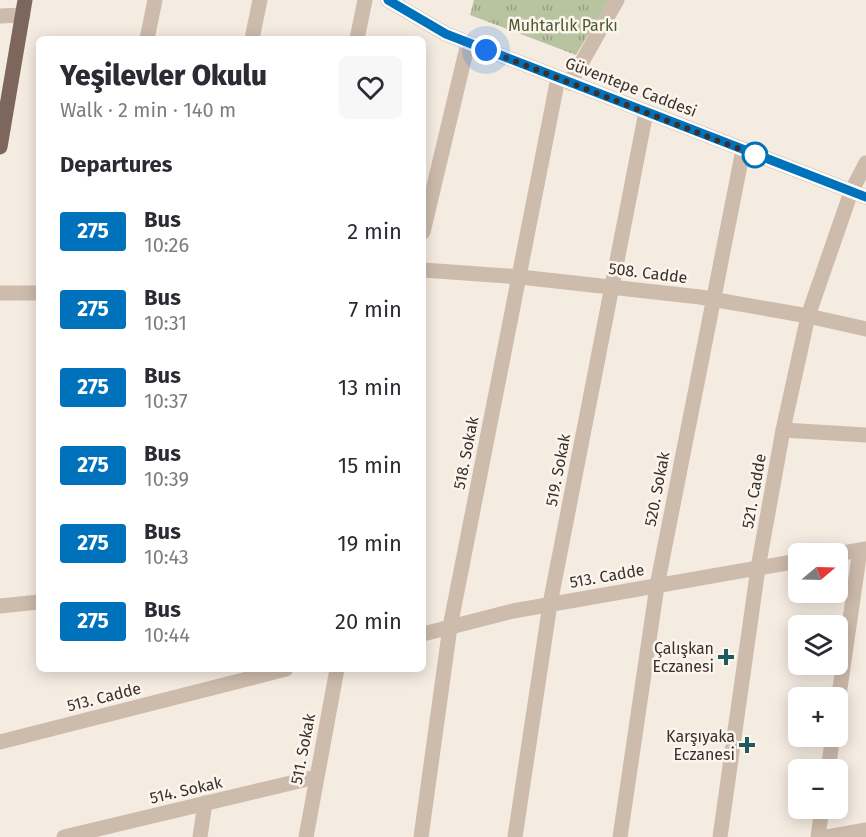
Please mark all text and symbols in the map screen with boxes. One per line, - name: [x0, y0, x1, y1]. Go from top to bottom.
- park label: Muhtarlık Parkı: [508, 16, 618, 35]
- your location: [471, 35, 501, 65]
- street label: Güventepe Caddesi: [563, 53, 699, 121]
- button: heart: [339, 56, 402, 119]
- text: Yeşilevler Okulu: [60, 59, 267, 92]
- text: Walk · 2 min · 140 m: [60, 98, 236, 122]
- unlabelled marker: [742, 142, 768, 168]
- text: Departures: [60, 151, 172, 178]
- text: Bus: [144, 206, 181, 233]
- text: 275: [77, 218, 109, 244]
- text: 2 min: [347, 218, 402, 245]
- text: 10:26: [144, 233, 189, 257]
- street label: 508. Cadde: [608, 259, 688, 287]
- text: Bus: [144, 284, 181, 311]
- text: 275: [77, 296, 109, 322]
- text: 7 min: [348, 296, 402, 323]
- text: 10:31: [144, 311, 187, 335]
- text: Bus: [144, 362, 181, 389]
- text: 275: [77, 374, 109, 400]
- text: 13 min: [338, 374, 402, 401]
- text: 10:37: [144, 389, 188, 413]
- street label: 518. Sokak: [450, 414, 483, 491]
- street label: 519. Sokak: [542, 431, 574, 508]
- text: Bus: [144, 440, 181, 467]
- street label: 520. Sokak: [640, 449, 674, 528]
- text: 275: [77, 452, 109, 478]
- text: 15 min: [338, 452, 402, 479]
- street label: 521. Cadde: [738, 452, 770, 530]
- text: 10:39: [144, 467, 189, 491]
- text: Bus: [144, 518, 181, 545]
- text: 275: [77, 530, 109, 556]
- text: 19 min: [337, 530, 402, 557]
- north arrow: [788, 543, 848, 603]
- map controls: [788, 543, 848, 819]
- text: 10:43: [144, 545, 189, 569]
- street label: 513. Cadde: [568, 560, 646, 592]
- text: Bus: [144, 596, 181, 623]
- text: 275: [77, 608, 109, 634]
- text: 20 min: [335, 608, 402, 635]
- button: layers: [788, 615, 848, 675]
- text: 10:44: [144, 623, 190, 647]
- place label: Çalışkan Eczanesi: [653, 639, 714, 676]
- marker: Çalışkan Eczanesi: [719, 650, 733, 664]
- street label: 513. Cadde: [65, 679, 143, 715]
- button: +: [788, 687, 848, 747]
- street label: 511. Sokak: [287, 711, 319, 786]
- place label: Karşıyaka Eczanesi: [666, 727, 735, 764]
- marker: Karşıyaka Eczanesi: [740, 738, 754, 752]
- button: −: [788, 759, 848, 819]
- street label: 514. Sokak: [148, 772, 225, 808]

